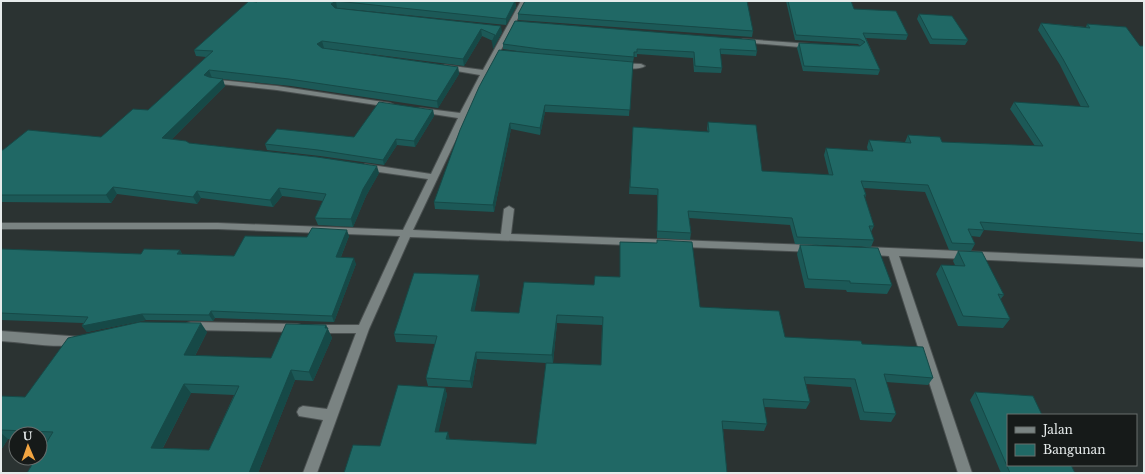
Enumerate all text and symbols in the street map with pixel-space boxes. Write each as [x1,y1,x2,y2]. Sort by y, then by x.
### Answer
legend [1007,414,1137,466]
text: Jalan [1041,422,1073,437]
north arrow [8,426,48,466]
text: U [23,429,33,443]
text: Bangunan [1043,442,1106,457]

